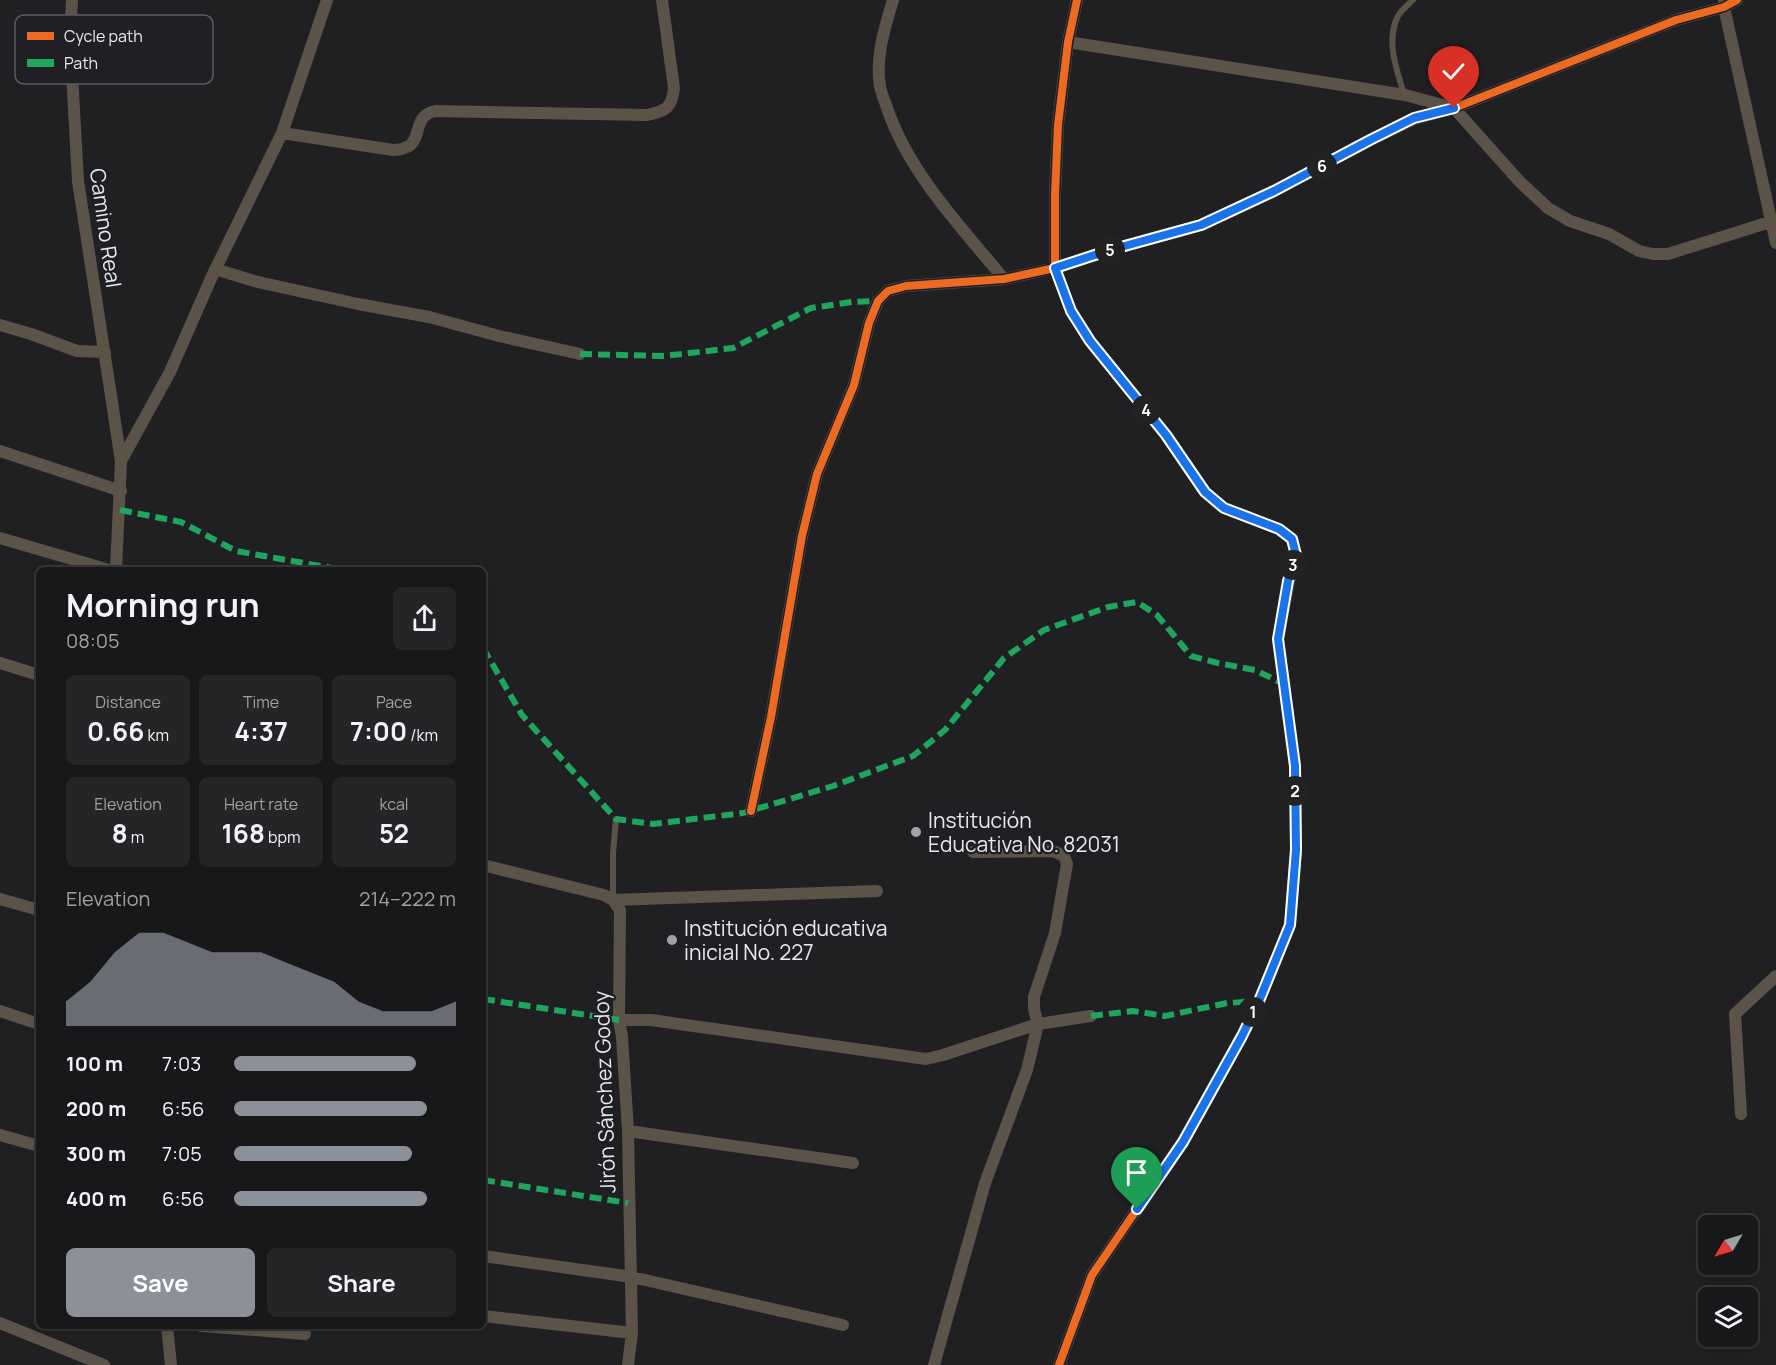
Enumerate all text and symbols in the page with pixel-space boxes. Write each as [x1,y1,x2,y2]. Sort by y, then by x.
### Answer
legend [15,15,213,84]
text: Cycle path [64,25,143,47]
pin [1428,46,1479,108]
text: Path [64,52,98,74]
icon: check [1437,55,1470,88]
pin: 6 [1307,151,1337,181]
text: 6 [1317,155,1327,177]
street label: Camino Real [84,166,128,290]
pin: 5 [1095,235,1125,265]
text: 5 [1105,239,1115,261]
pin: 4 [1131,395,1161,425]
text: 4 [1141,399,1151,421]
pin: 3 [1278,550,1308,580]
text: 3 [1288,554,1298,576]
text: Morning run [66,582,260,627]
button: share [393,587,456,650]
text: 08:05 [66,627,120,654]
text: Distance [95,691,161,713]
text: Time [243,691,279,713]
text: Pace [376,691,412,713]
text: 0.66 [87,713,144,749]
text: 4:37 [234,713,288,749]
text: 7:00 [350,713,407,749]
text: km [144,724,169,746]
text: /km [407,724,438,746]
pin: 2 [1280,776,1310,806]
text: 2 [1290,780,1300,802]
text: Elevation [94,793,162,815]
text: Heart rate [224,793,298,815]
text: kcal [379,793,409,815]
place label: Institución Educativa No. 82031 [928,806,1120,858]
text: 8 [112,815,128,851]
text: 168 [221,815,265,851]
text: 52 [379,815,409,851]
marker: Institución Educativa No. 82031 [909,825,923,839]
text: m [128,826,144,848]
text: bpm [265,826,301,848]
text: Elevation [66,885,150,912]
text: 214–222 m [359,885,456,912]
place label: Institución educativa inicial No. 227 [684,914,887,966]
marker: Institución educativa inicial No. 227 [665,933,679,947]
street label: Jirón Sánchez Godoy [586,990,622,1194]
pin: 1 [1238,997,1268,1027]
text: 1 [1249,1001,1257,1023]
text: 100 m [66,1050,123,1077]
text: 7:03 [162,1050,201,1077]
text: 200 m [66,1095,126,1122]
text: 6:56 [162,1095,204,1122]
text: 300 m [66,1140,126,1167]
text: 7:05 [162,1140,202,1167]
pin [1111,1147,1162,1209]
icon: arrive [1120,1156,1153,1189]
text: 400 m [66,1185,126,1212]
text: 6:56 [162,1185,204,1212]
north arrow [1698,1215,1758,1275]
map controls [1698,1215,1758,1347]
button: Save [66,1248,255,1317]
button: Share [267,1248,456,1317]
button: layers [1698,1287,1758,1347]

